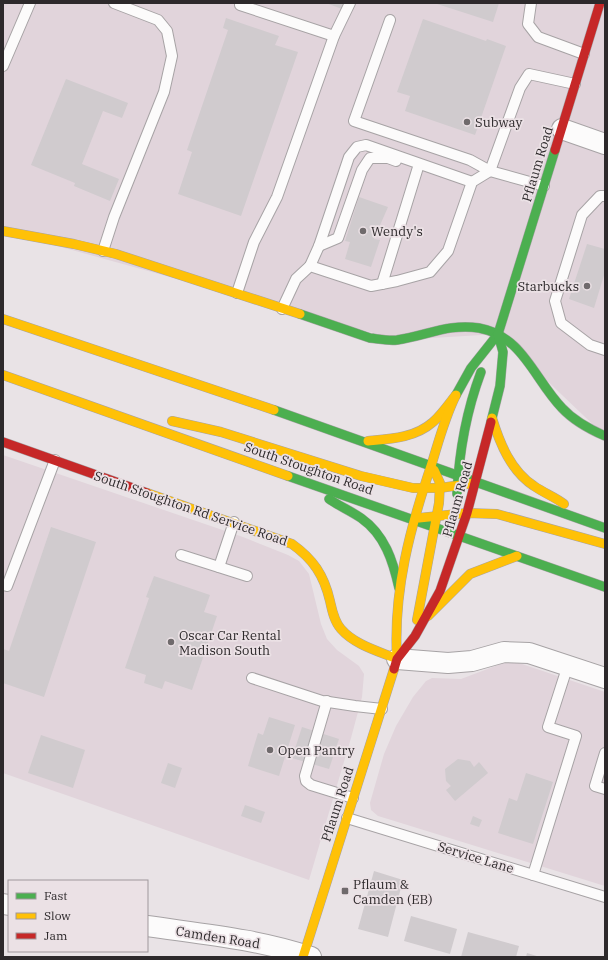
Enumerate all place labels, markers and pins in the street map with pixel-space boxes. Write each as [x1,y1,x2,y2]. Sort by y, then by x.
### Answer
place label: Subway [475,114,522,131]
marker: Subway [462,117,472,127]
place label: Wendy's [371,223,423,240]
marker: Wendy's [358,226,368,236]
place label: Starbucks [517,278,579,295]
marker: Starbucks [582,281,592,291]
place label: Oscar Car Rental Madison South [179,627,281,659]
marker: Oscar Car Rental Madison South [166,637,176,647]
place label: Open Pantry [278,742,355,759]
marker: Open Pantry [265,745,275,755]
place label: Pflaum & Camden (EB) [353,876,433,908]
marker: Pflaum & Camden (EB) [340,886,350,896]

